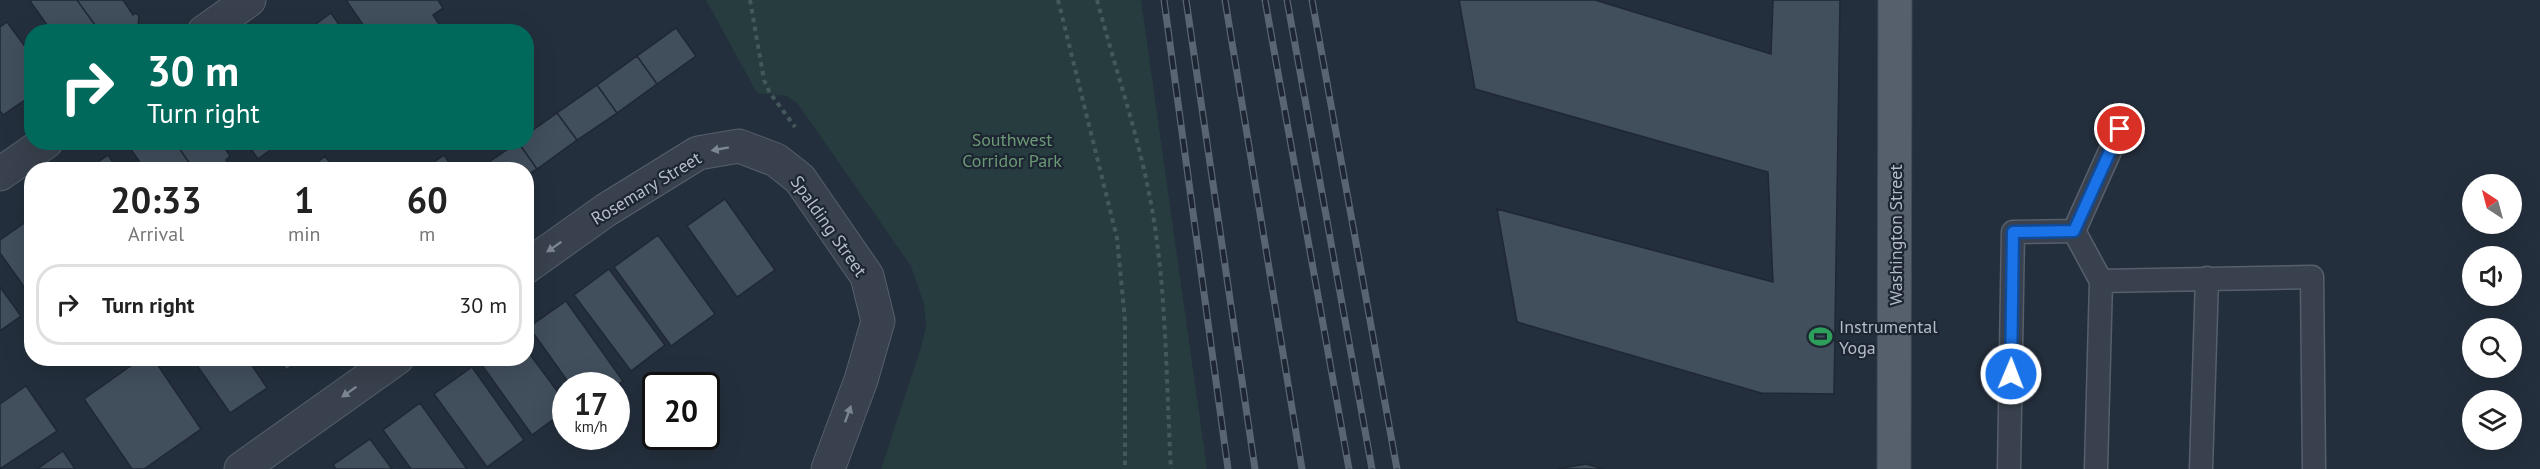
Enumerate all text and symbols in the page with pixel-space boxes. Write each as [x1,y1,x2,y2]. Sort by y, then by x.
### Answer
text: 30 m [147,43,239,98]
icon: right [48,48,126,126]
text: Turn right [147,96,260,130]
pin [2094,103,2145,154]
icon: arrive [2103,112,2136,145]
park label: Southwest Corridor Park [962,128,1062,172]
one-way arrow [710,145,729,154]
street label: Rosemary Street [587,146,705,230]
street label: Washington Street [1884,164,1907,306]
street label: Spalding Street [786,171,872,281]
north arrow [2462,174,2522,234]
map controls [2462,174,2522,450]
text: 20:33 [110,176,202,223]
text: 1 [294,176,314,223]
text: 60 [407,176,448,223]
text: Arrival [128,221,184,247]
text: min [288,221,321,247]
text: m [419,221,435,247]
one-way arrow [546,241,562,253]
button: sound [2462,246,2522,306]
icon: right [51,288,84,321]
text: Turn right [102,291,194,319]
text: 30 m [459,291,507,319]
place label: Instrumental Yoga [1839,315,1938,359]
button: search [2462,318,2522,378]
sports icon: Instrumental Yoga [1808,323,1834,349]
position arrow [1979,342,2043,406]
speed limit sign: 20 [642,372,720,450]
text: 17 [574,384,608,423]
one-way arrow [342,386,358,398]
button: layers [2462,390,2522,450]
one-way arrow [844,405,854,423]
text: km/h [575,417,607,436]

